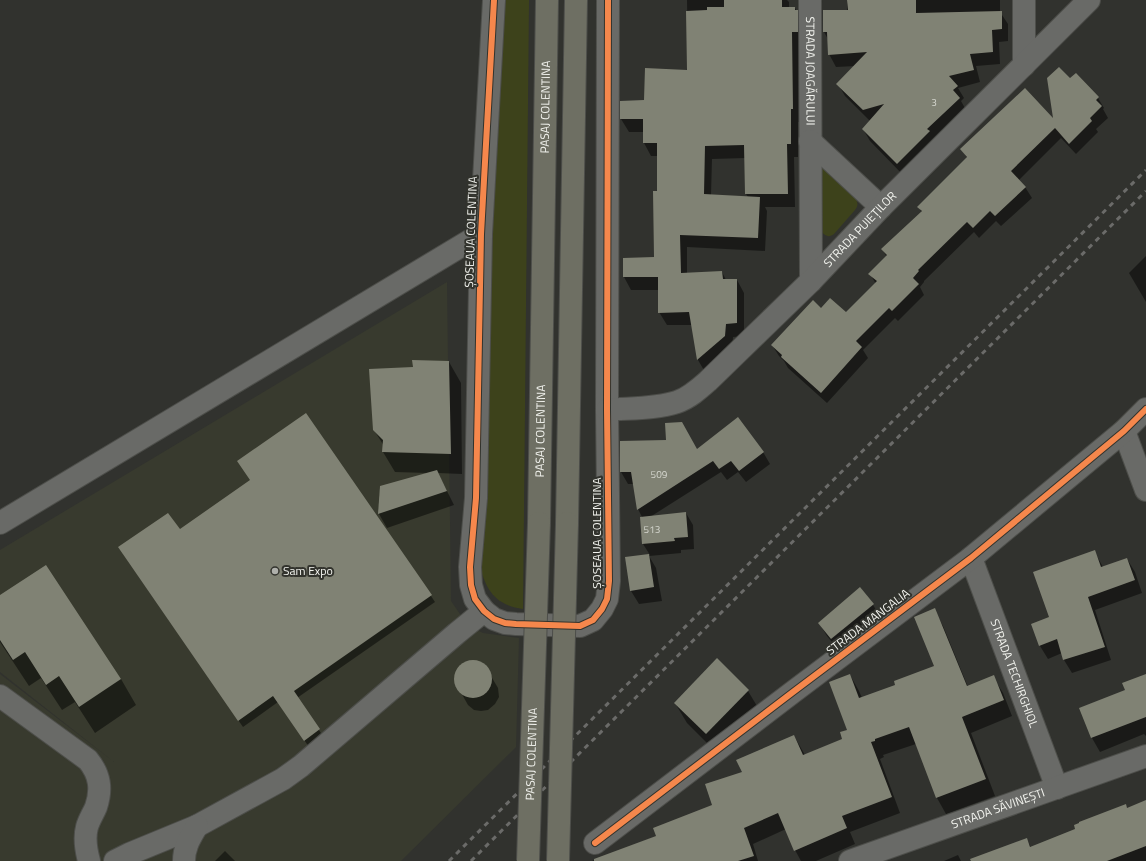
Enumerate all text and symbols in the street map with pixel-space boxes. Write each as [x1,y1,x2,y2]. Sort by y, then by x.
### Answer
street label: STRADA JOAGĂRULUI [801,17,820,125]
street label: PASAJ COLENTINA [535,60,555,154]
house number: 3 [931,95,937,110]
street label: ȘOSEAUA COLENTINA [459,176,482,288]
street label: STRADA PUIEȚILOR [819,187,901,272]
street label: PASAJ COLENTINA [530,384,550,478]
house number: 509 [651,467,668,482]
street label: ȘOSEAUA COLENTINA [587,477,606,589]
house number: 513 [644,522,660,537]
place label: Sam Expo [283,561,333,580]
marker: Sam Expo [270,566,280,576]
street label: STRADA MANGALIA [822,584,914,659]
street label: STRADA TECHIRGHIOL [986,616,1044,730]
street label: PASAJ COLENTINA [520,707,542,801]
street label: STRADA SĂVINEȘTI [948,783,1047,833]

